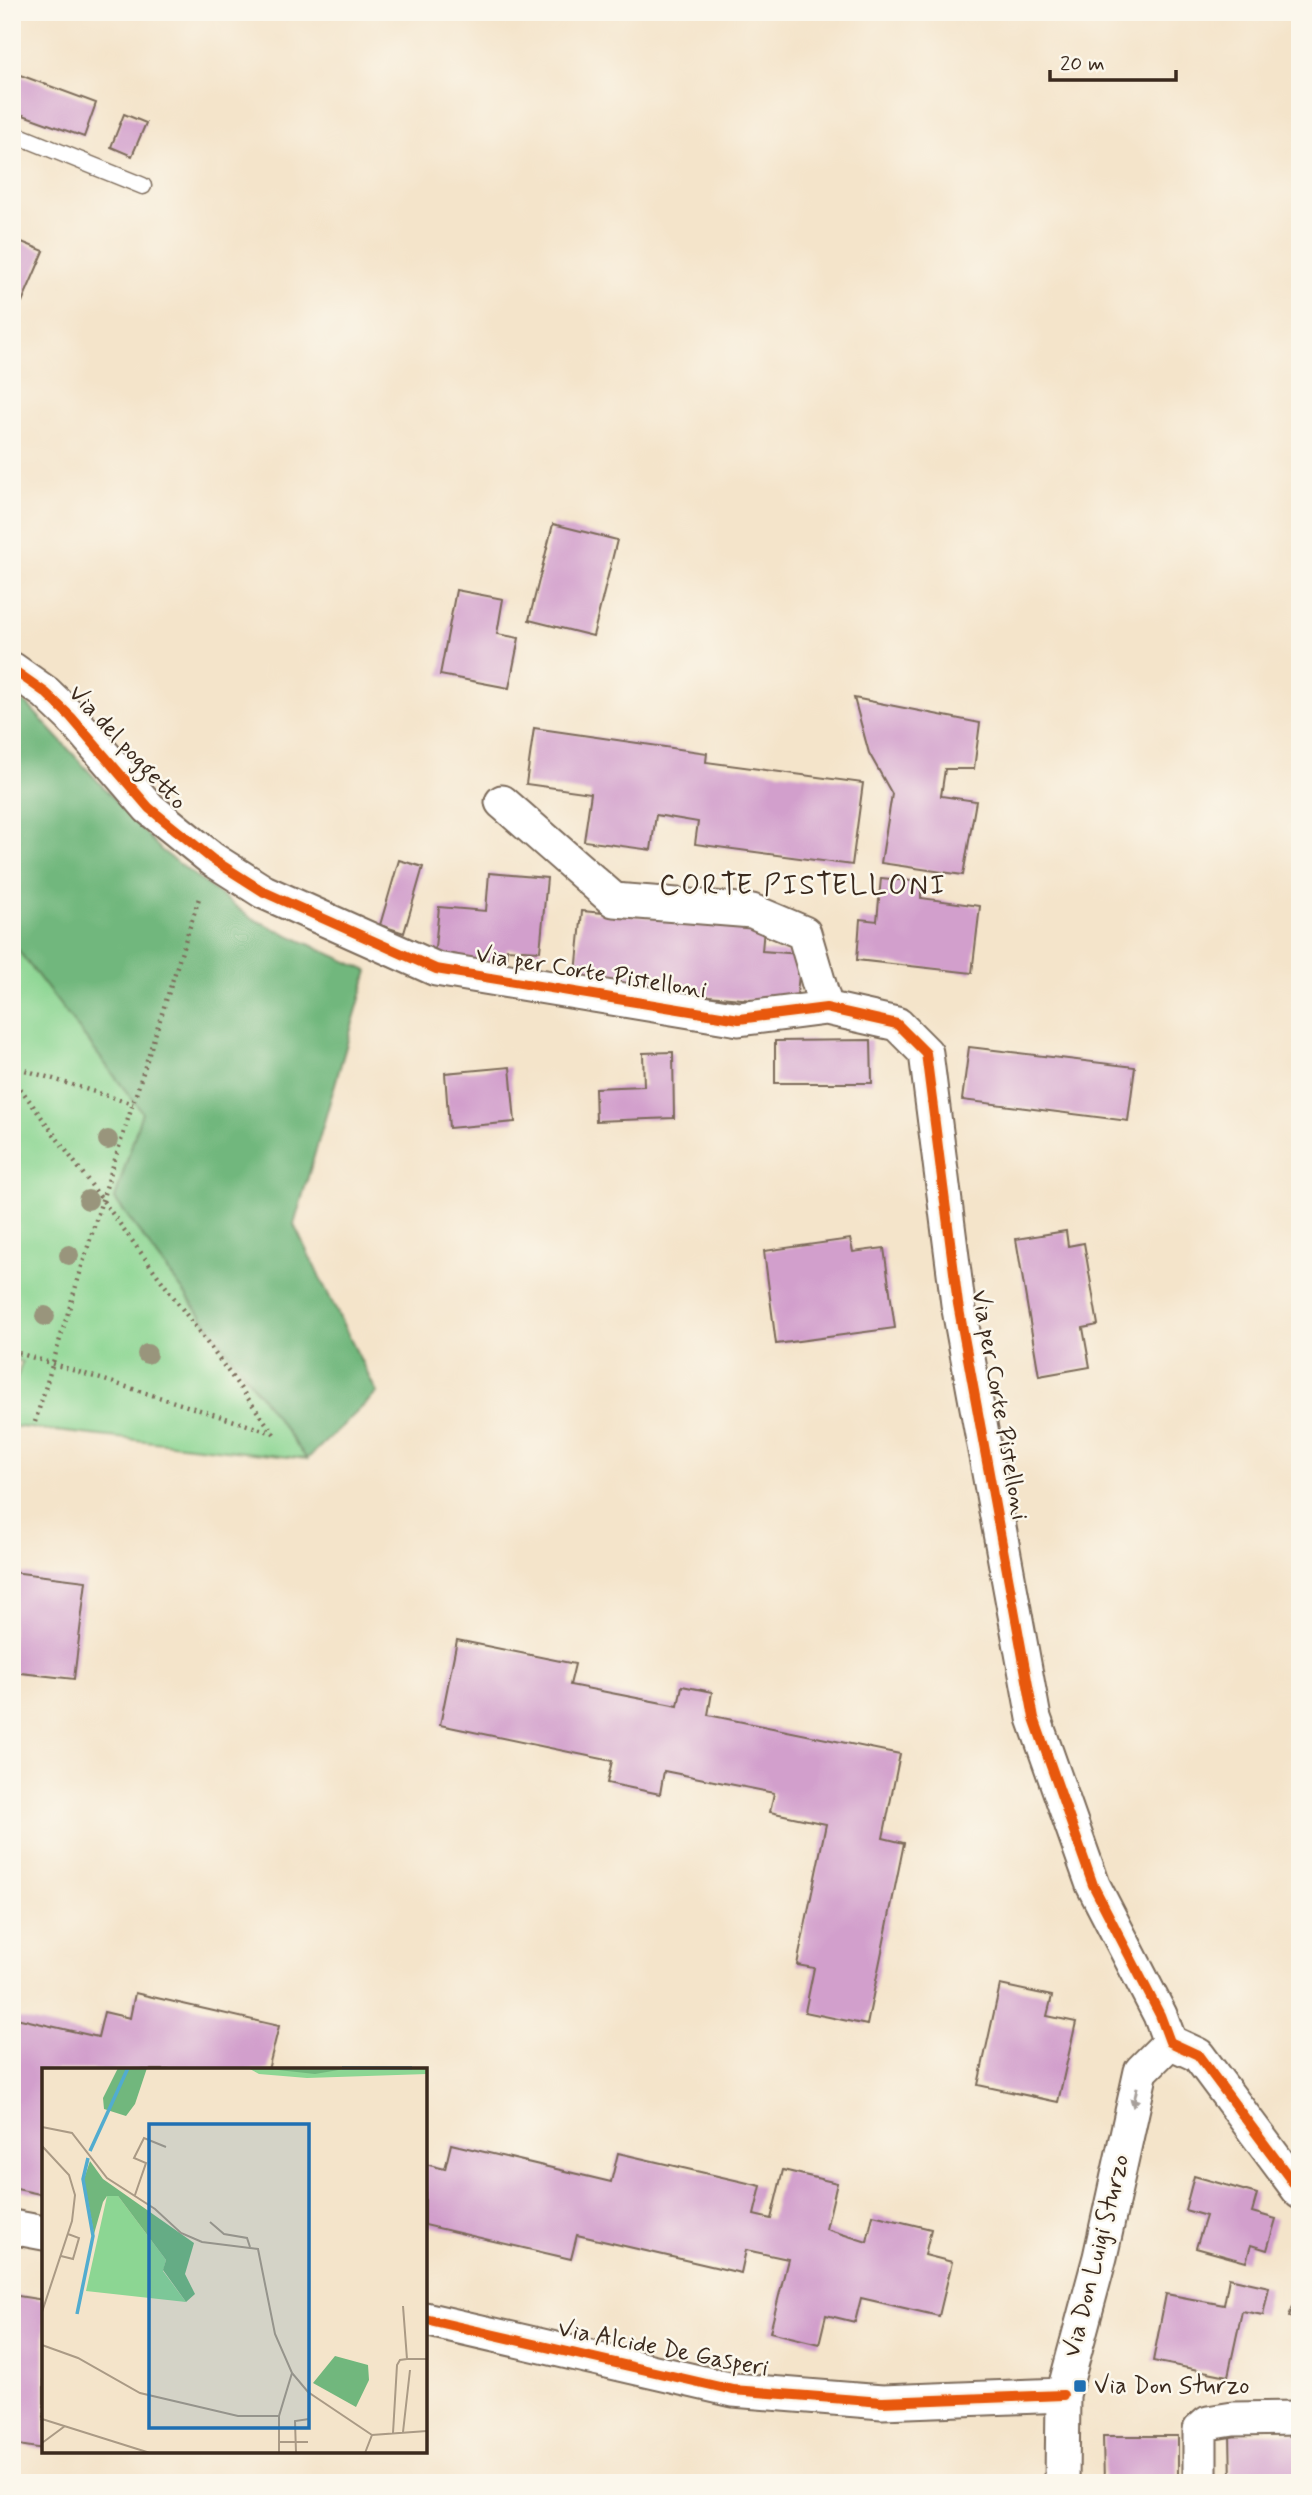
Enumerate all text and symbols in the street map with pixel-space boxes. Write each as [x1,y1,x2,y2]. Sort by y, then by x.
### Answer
scale bar [1050,38,1176,82]
text: 20 m [1060,50,1105,78]
street label: Via del poggetto [59,679,193,819]
district label: CORTE PISTELLONI [659,868,947,905]
street label: Via per Corte Pistelloni [473,939,709,1007]
street label: Via per Corte Pistelloni [963,1287,1035,1523]
inset map [42,2068,427,2453]
one-way arrow [1130,2086,1141,2108]
street label: Via Don Luigi Sturzo [1057,2151,1137,2361]
street label: Via Alcide De Gasperi [555,2313,771,2385]
place label: Via Don Sturzo [1094,2371,1250,2402]
marker: Via Don Sturzo [1072,2378,1088,2394]

